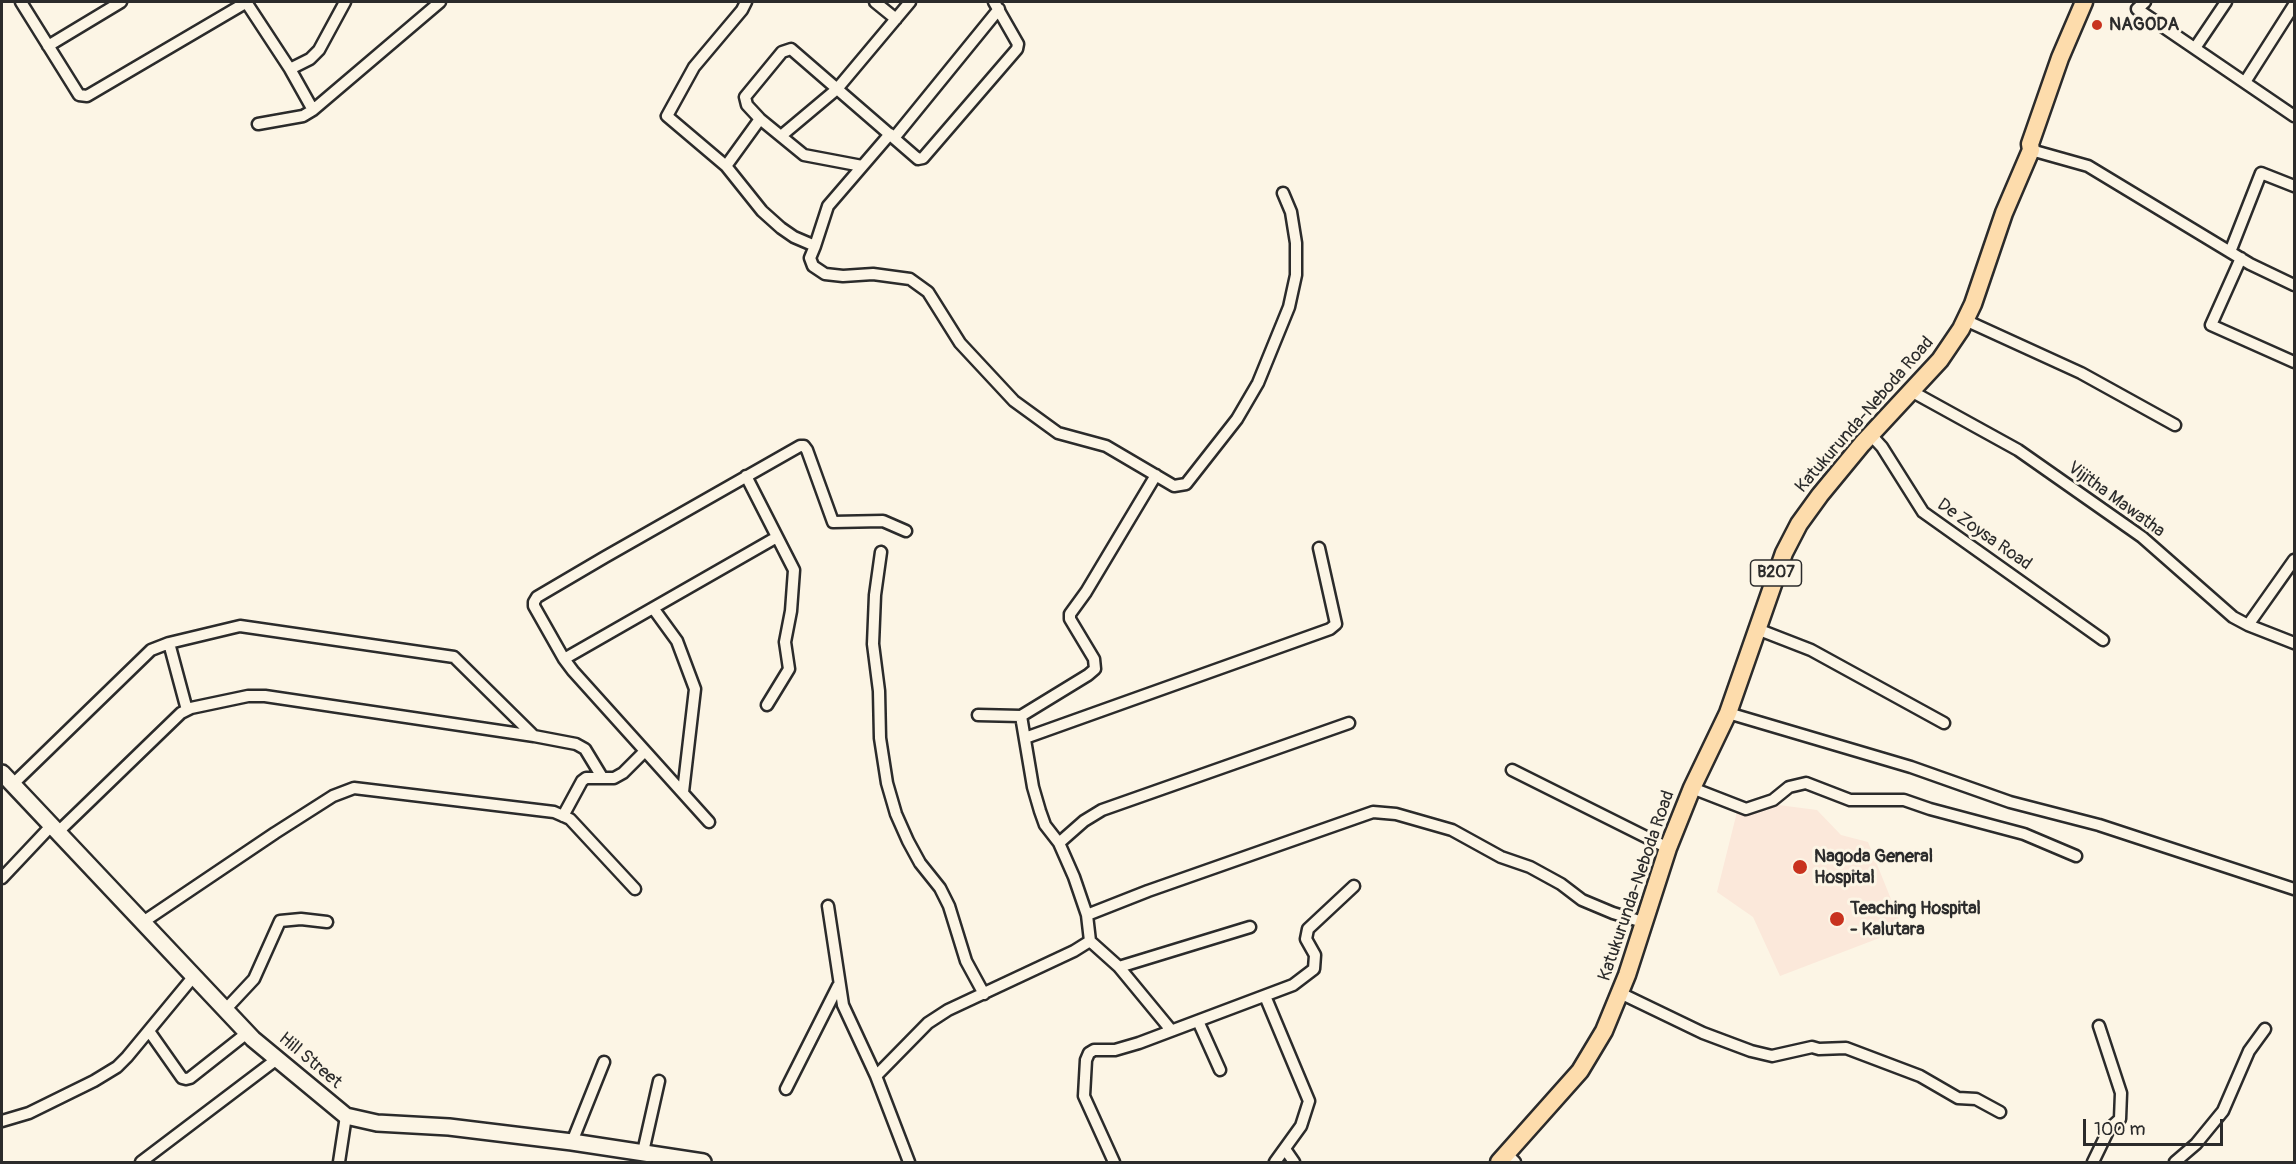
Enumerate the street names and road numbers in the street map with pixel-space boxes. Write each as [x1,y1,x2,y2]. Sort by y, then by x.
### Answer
street label: Katukurunda-Neboda Road [1791,332,1939,498]
street label: Vijitha Mawatha [2063,457,2169,543]
street label: De Zoysa Road [1933,494,2035,576]
road number: B207 [1750,560,1802,586]
street label: Katukurunda-Neboda Road [1594,788,1680,984]
street label: Hill Street [274,1028,346,1094]

